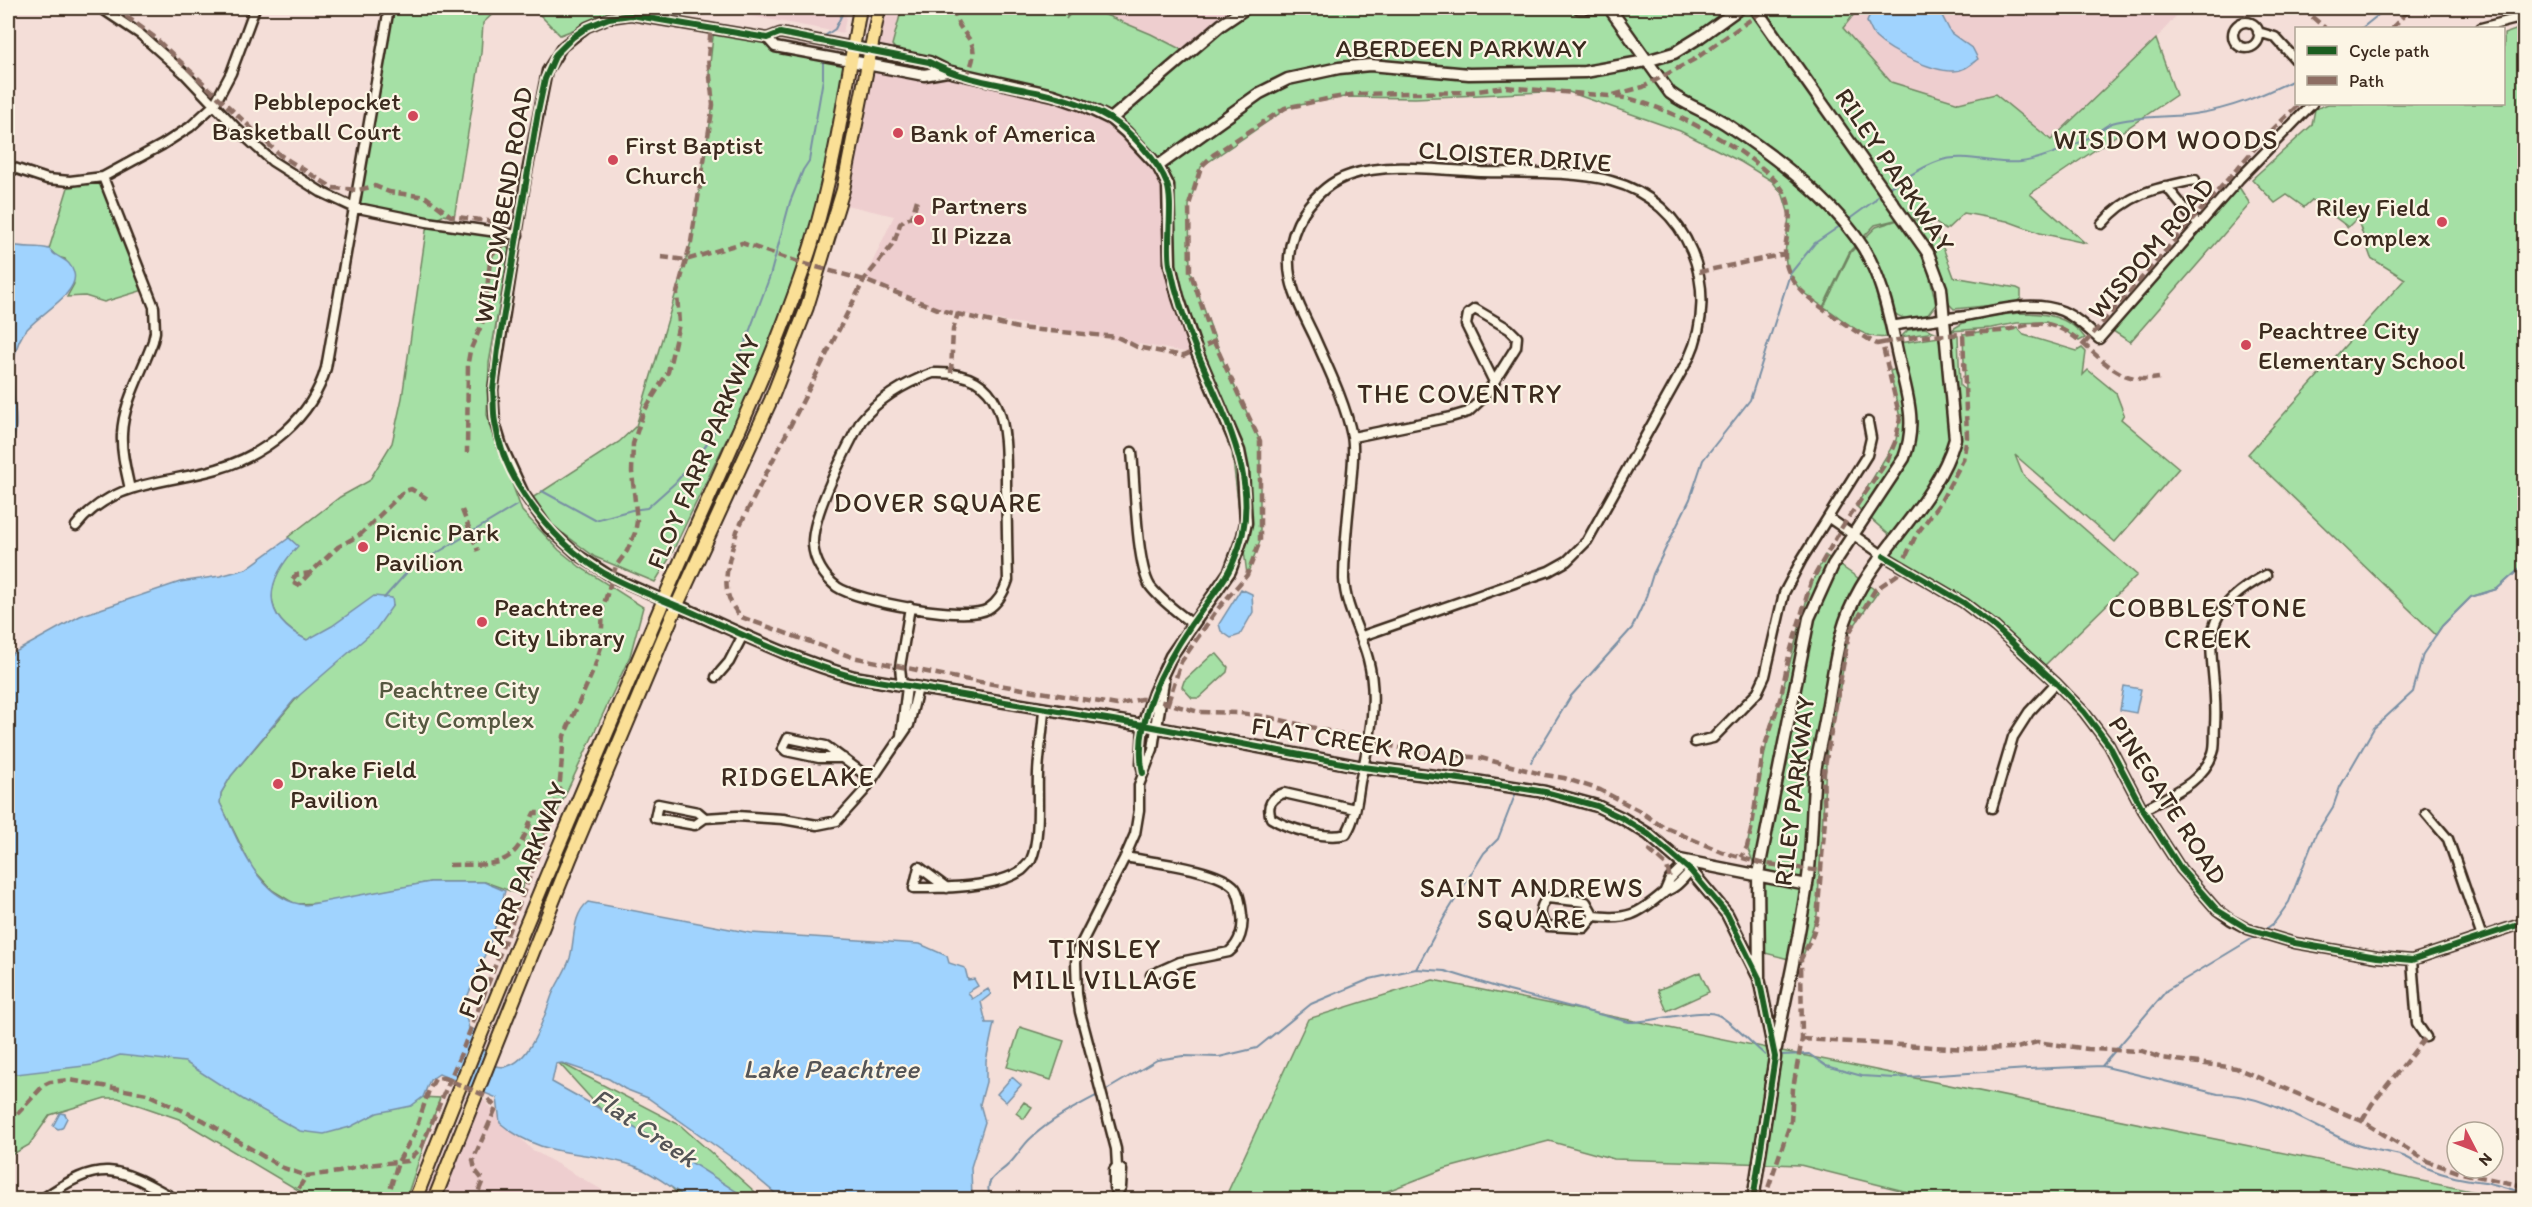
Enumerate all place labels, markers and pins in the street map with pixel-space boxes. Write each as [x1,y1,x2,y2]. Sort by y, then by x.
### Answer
place label: Pebblepocket Basketball Court [212,85,401,147]
marker: Pebblepocket Basketball Court [406,109,420,123]
place label: Bank of America [910,117,1096,149]
marker: Bank of America [891,126,905,140]
place label: First Baptist Church [625,129,764,191]
marker: First Baptist Church [606,153,620,167]
place label: Partners II Pizza [931,189,1028,251]
place label: Riley Field Complex [2316,191,2431,253]
marker: Partners II Pizza [912,213,926,227]
marker: Riley Field Complex [2435,215,2449,229]
place label: Peachtree City Elementary School [2258,314,2465,376]
marker: Peachtree City Elementary School [2239,338,2253,352]
place label: Picnic Park Pavilion [375,516,499,578]
marker: Picnic Park Pavilion [356,540,370,554]
place label: Peachtree City Library [494,591,625,653]
marker: Peachtree City Library [475,615,489,629]
place label: Drake Field Pavilion [290,753,417,815]
marker: Drake Field Pavilion [271,777,285,791]

